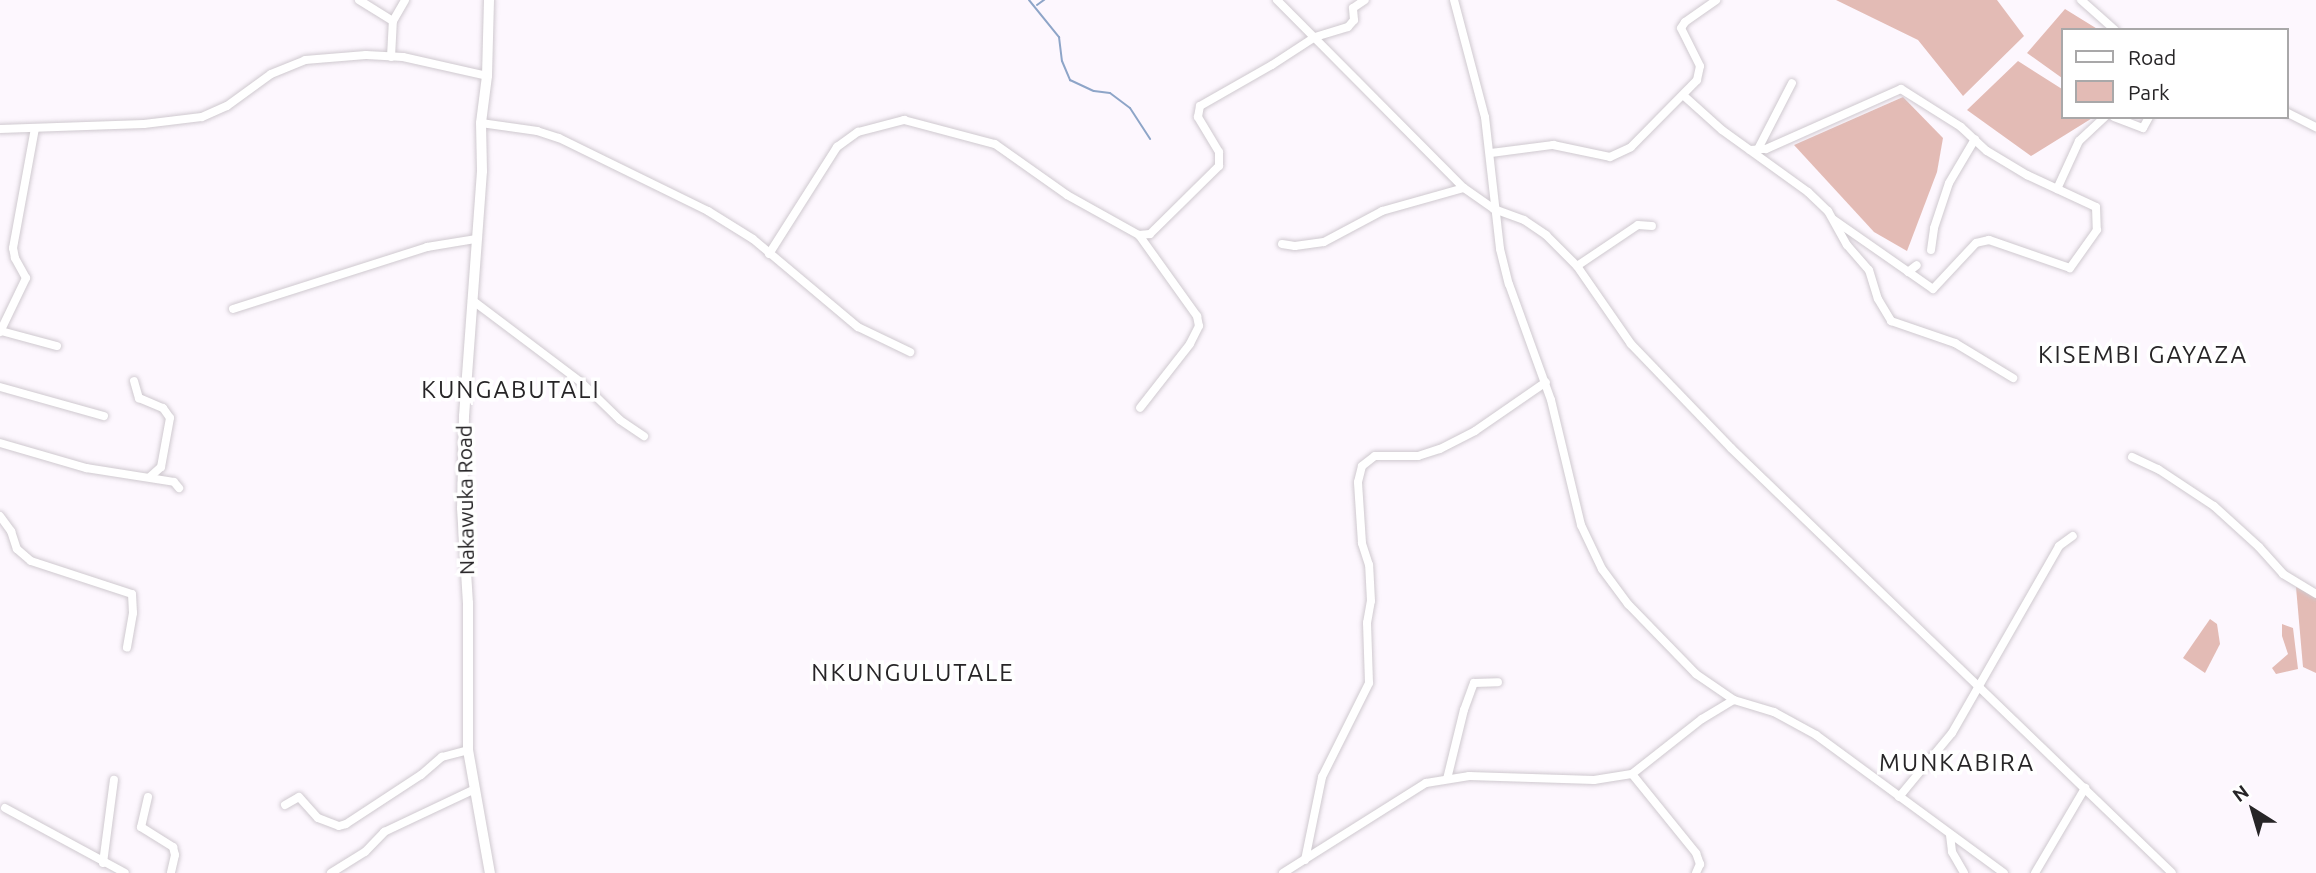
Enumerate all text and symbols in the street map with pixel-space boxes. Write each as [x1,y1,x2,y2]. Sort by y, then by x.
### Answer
legend [2060,28,2288,119]
text: Road [2128,45,2176,69]
text: Park [2128,80,2170,104]
district label: KISEMBI GAYAZA [2040,341,2246,369]
district label: KUNGABUTALI [423,376,599,404]
street label: Nakawuka Road [451,425,479,575]
district label: NKUNGULUTALE [813,659,1013,687]
district label: MUNKABIRA [1880,749,2034,777]
north arrow [2218,775,2288,845]
text: N [2228,780,2253,806]

